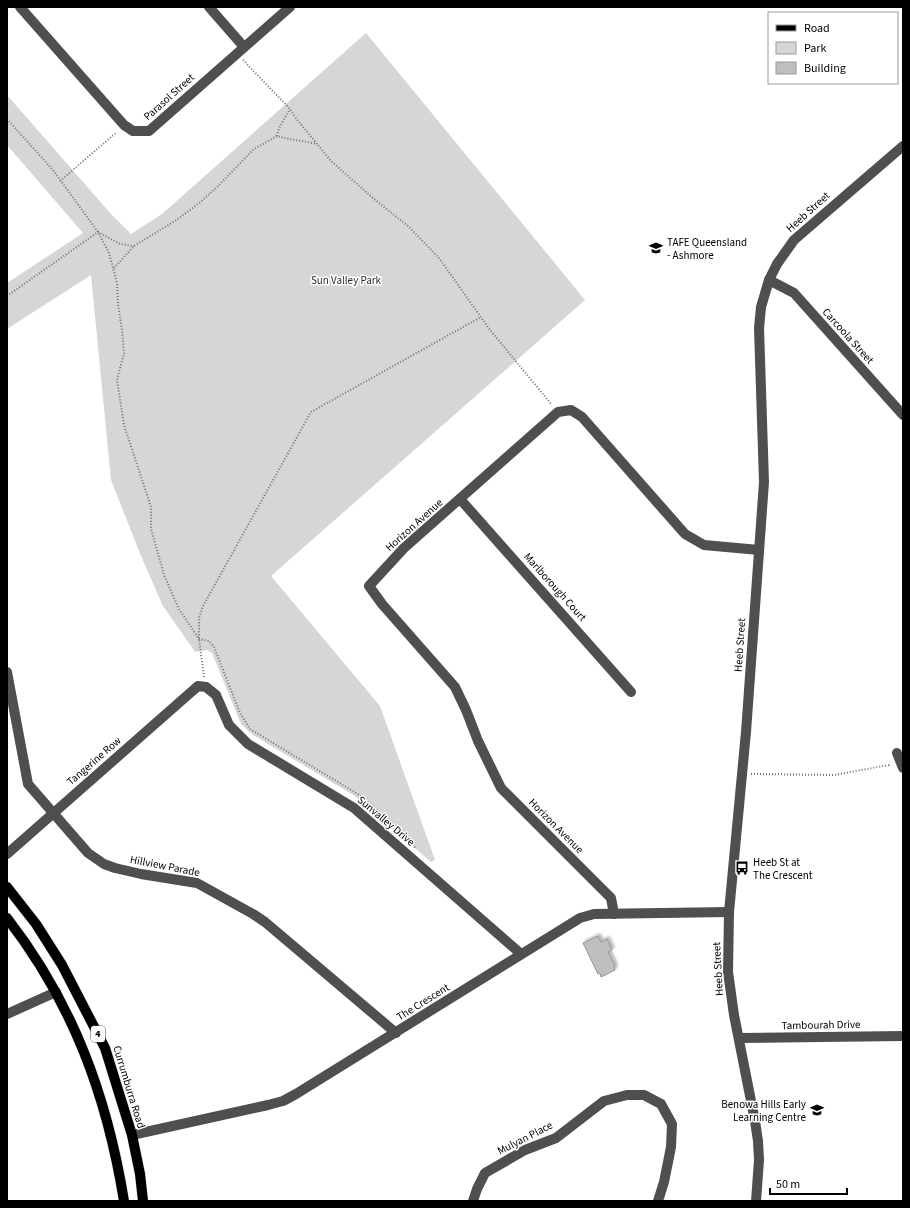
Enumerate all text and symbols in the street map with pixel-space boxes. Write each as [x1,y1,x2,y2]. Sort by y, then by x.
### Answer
legend [768,12,898,84]
text: Road [804,20,830,37]
text: Park [804,40,826,57]
text: Building [804,60,846,77]
street label: Parasol Street [140,70,198,124]
street label: Heeb Street [783,188,833,236]
place label: TAFE Queensland - Ashmore [667,235,747,263]
school or university icon: TAFE Queensland - Ashmore [648,240,664,256]
park label: Sun Valley Park [311,273,382,288]
street label: Carcoola Street [819,305,877,367]
street label: Horizon Avenue [382,495,446,555]
street label: Marlborough Court [520,550,590,625]
street label: Heeb Street [731,617,749,672]
street label: Tangerine Row [64,733,125,789]
street label: Sunvalley Drive [354,793,418,850]
street label: Horizon Avenue [525,795,587,857]
street label: Hillview Parade [129,852,202,880]
place label: Heeb St at The Crescent [753,855,813,883]
bus stop icon: Heeb St at The Crescent [734,860,750,876]
street label: Heeb Street [709,941,727,996]
street label: The Crescent [394,980,452,1024]
street label: Tambourah Drive [781,1017,861,1033]
road number: 4 [91,1026,105,1042]
street label: Currumburra Road [109,1044,149,1130]
place label: Benowa Hills Early Learning Centre [721,1097,807,1125]
school or university icon: Benowa Hills Early Learning Centre [809,1102,825,1118]
street label: Mulyan Place [495,1117,556,1158]
scale bar [770,1170,847,1196]
text: 50 m [776,1176,800,1193]

